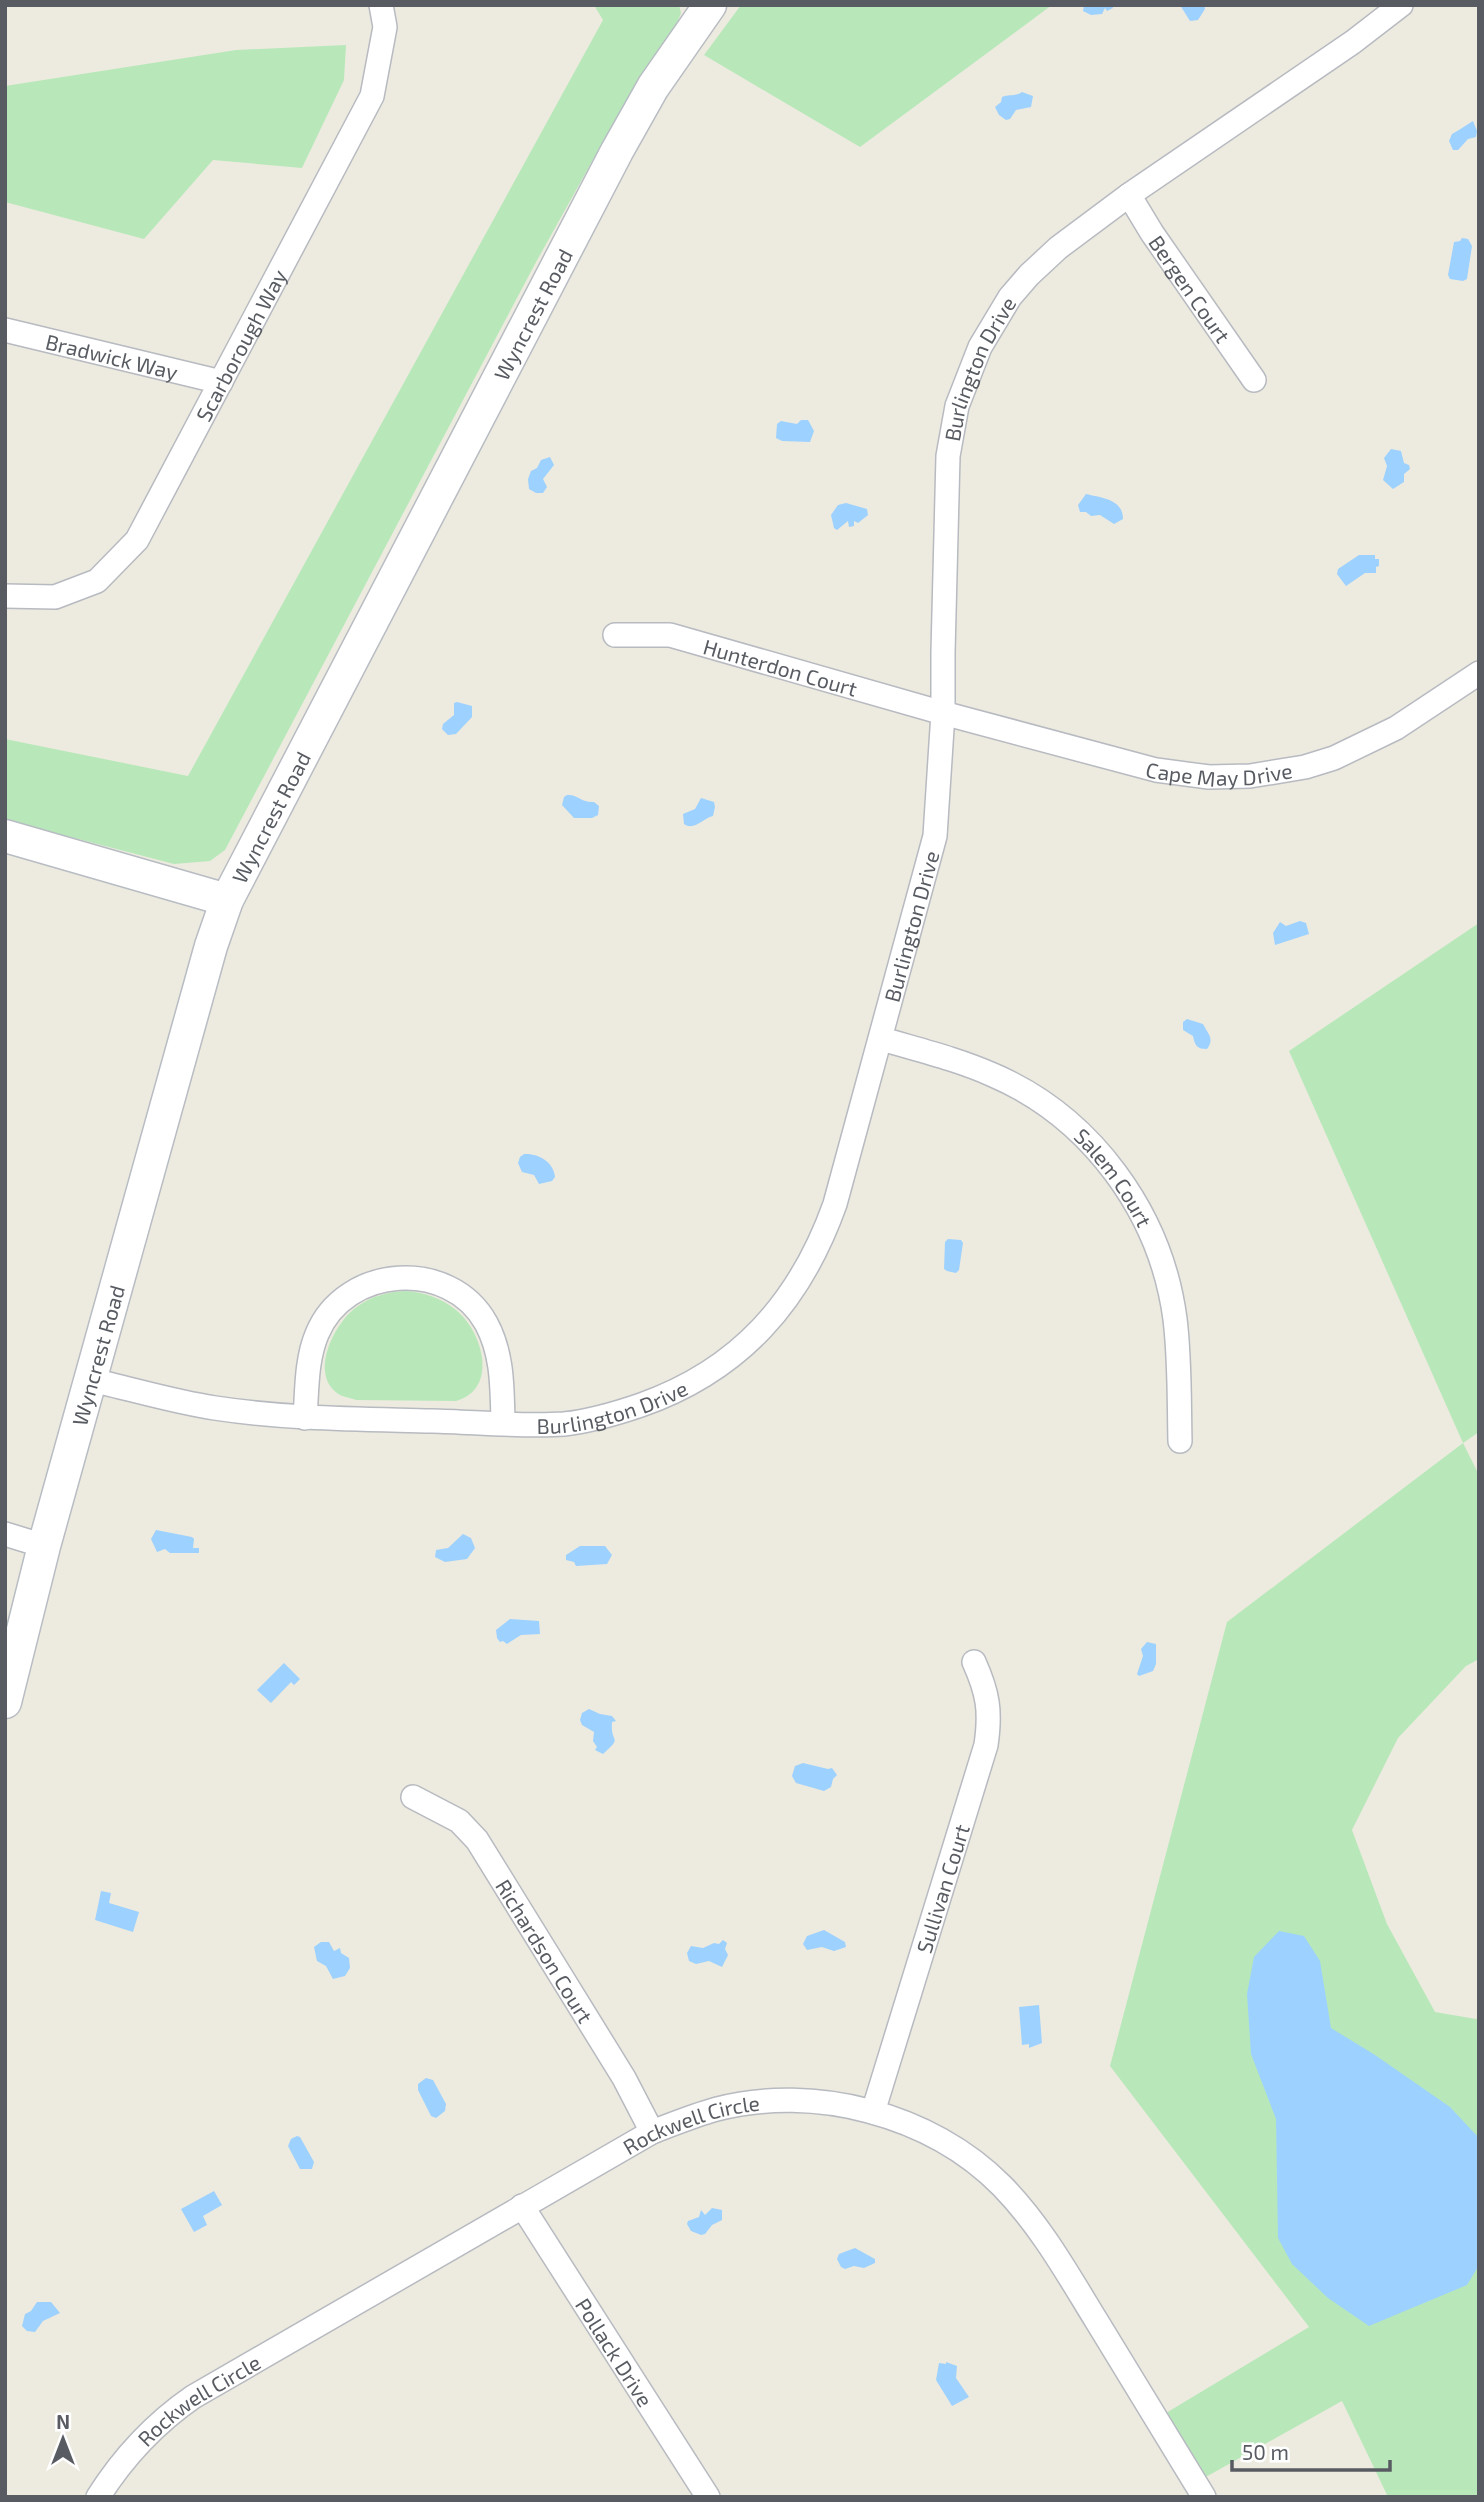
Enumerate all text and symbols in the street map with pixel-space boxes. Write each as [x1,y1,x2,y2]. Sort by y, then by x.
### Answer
street label: Bergen Court [1145,230,1236,347]
street label: Wyncrest Road [488,244,577,384]
street label: Scarborough Way [190,264,291,425]
street label: Burlington Drive [938,292,1020,443]
street label: Bradwick Way [43,328,181,384]
street label: Hunterdon Court [701,633,860,700]
street label: Wyncrest Road [226,747,315,887]
street label: Cape May Drive [1143,755,1294,790]
street label: Burlington Drive [878,848,943,1004]
street label: Salem Court [1070,1122,1158,1230]
street label: Wyncrest Road [66,1282,129,1428]
street label: Burlington Drive [536,1375,691,1437]
street label: Sullivan Court [910,1821,973,1956]
street label: Richardson Court [491,1874,599,2027]
street label: Rockwell Circle [618,2089,761,2159]
street label: Pollack Drive [571,2293,659,2411]
street label: Rockwell Circle [132,2349,264,2450]
north arrow [28,2404,98,2474]
text: N [56,2410,70,2433]
scale bar [1232,2428,1390,2472]
text: 50 m [1242,2439,1289,2464]

